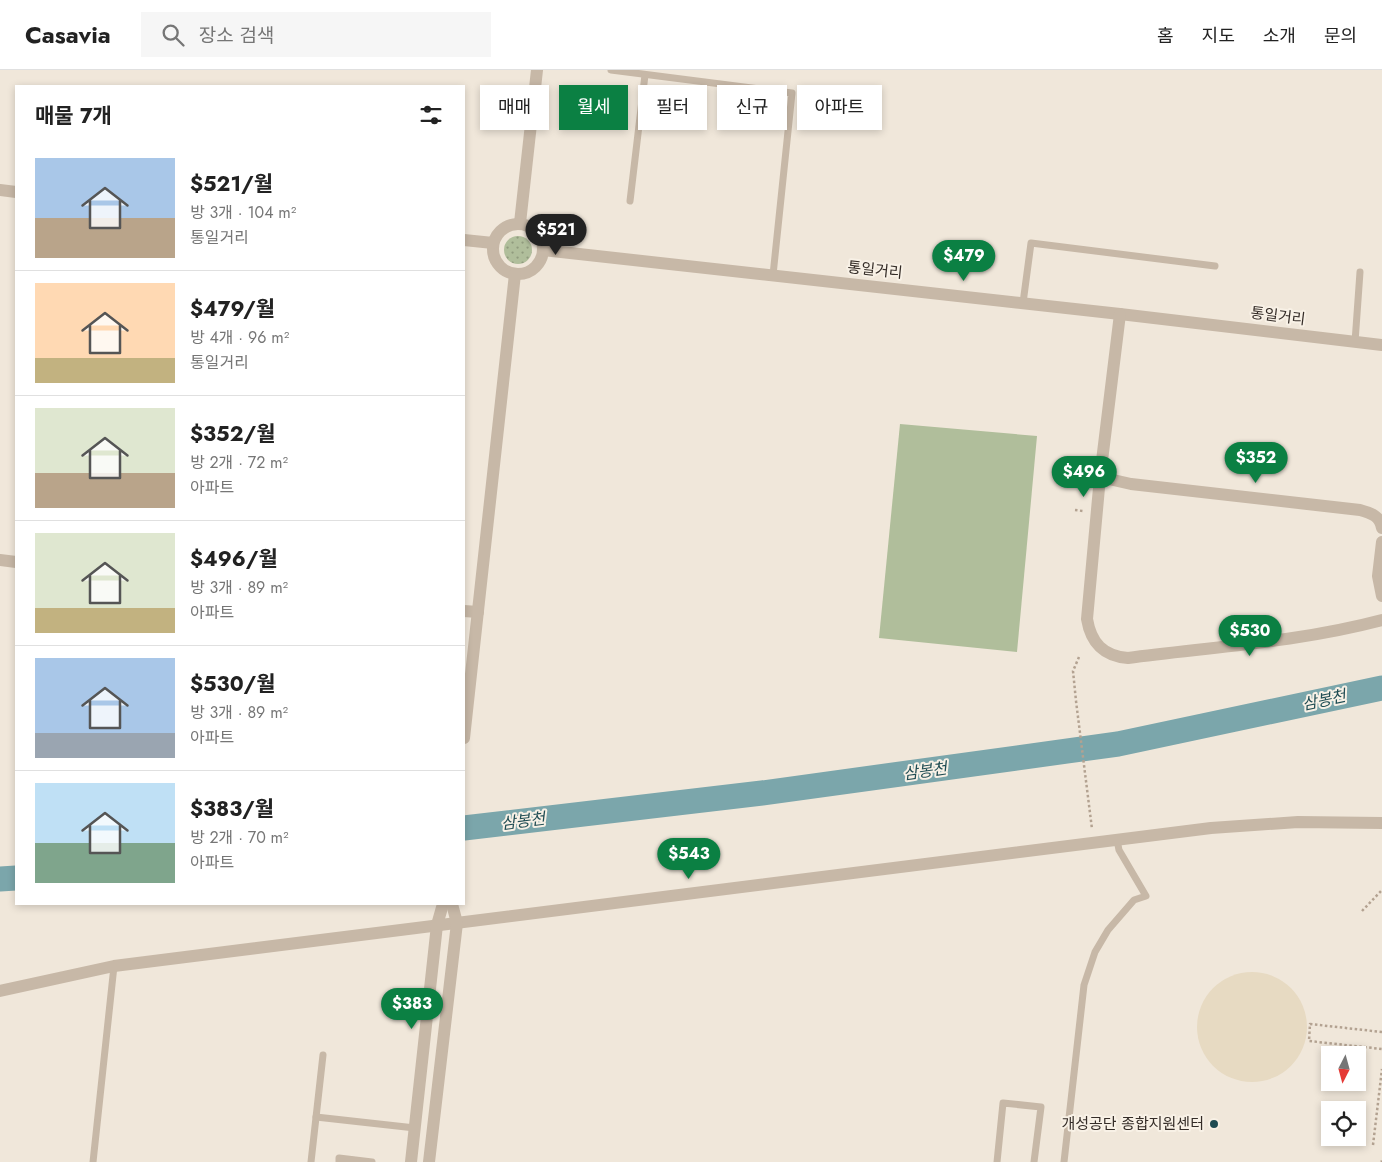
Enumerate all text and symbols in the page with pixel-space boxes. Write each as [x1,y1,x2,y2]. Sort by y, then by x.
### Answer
search box [141,12,491,57]
text: Casavia [25,17,111,52]
icon: search [159,21,187,49]
text: 장소 검색 [199,22,274,49]
text: 홈 [1157,23,1174,49]
text: 지도 [1202,23,1235,49]
text: 소개 [1263,23,1296,49]
text: 문의 [1324,23,1357,49]
chip: 매매 [480,85,549,130]
chip: 월세 [559,85,628,130]
chip: 필터 [638,85,707,130]
chip: 신규 [717,85,787,130]
chip: 아파트 [797,85,882,130]
text: 매물 7개 [35,101,112,131]
icon: filters [417,101,445,129]
text: $521/월 [190,169,273,199]
icon: home [75,178,135,238]
text: 방 3개 · 104 m² [190,201,296,224]
pin: $521 [526,214,586,256]
text: $521 [537,218,575,241]
text: 통일거리 [190,226,249,249]
pin: $479 [934,240,994,282]
text: $479 [943,244,985,267]
street label: 통일거리 [846,256,904,284]
text: $479/월 [190,294,275,324]
street label: 통일거리 [1249,302,1307,330]
icon: home [75,303,135,363]
text: 방 4개 · 96 m² [190,326,289,349]
text: 통일거리 [190,351,249,374]
text: $352/월 [190,419,276,449]
icon: home [75,428,135,488]
pin: $352 [1226,442,1286,484]
text: $352 [1236,446,1276,469]
text: 방 2개 · 72 m² [190,451,288,474]
pin: $496 [1054,456,1114,498]
text: $496 [1063,460,1105,483]
text: 아파트 [190,476,234,499]
text: $496/월 [190,544,278,574]
icon: home [75,553,135,613]
text: 방 3개 · 89 m² [190,576,288,599]
text: 아파트 [190,601,234,624]
pin: $530 [1220,614,1280,657]
text: $530 [1230,619,1270,642]
text: $530/월 [190,669,276,699]
icon: home [75,678,135,738]
water label: 삼봉천 [1300,684,1350,716]
text: 방 3개 · 89 m² [190,701,288,724]
text: 아파트 [190,726,234,749]
water label: 삼봉천 [902,756,951,785]
text: $383/월 [190,794,274,824]
icon: home [75,803,135,863]
water label: 삼봉천 [500,807,549,835]
text: 방 2개 · 70 m² [190,826,289,849]
pin: $543 [659,838,719,880]
text: $543 [668,842,710,865]
text: 아파트 [190,851,234,874]
pin: $383 [382,988,442,1030]
text: $383 [392,992,432,1015]
north arrow [1321,1046,1366,1091]
map controls [1321,1046,1366,1146]
button: locate [1321,1101,1366,1146]
place label: 개성공단 종합지원센터 [1061,1113,1204,1135]
marker: 개성공단 종합지원센터 [1208,1118,1220,1130]

